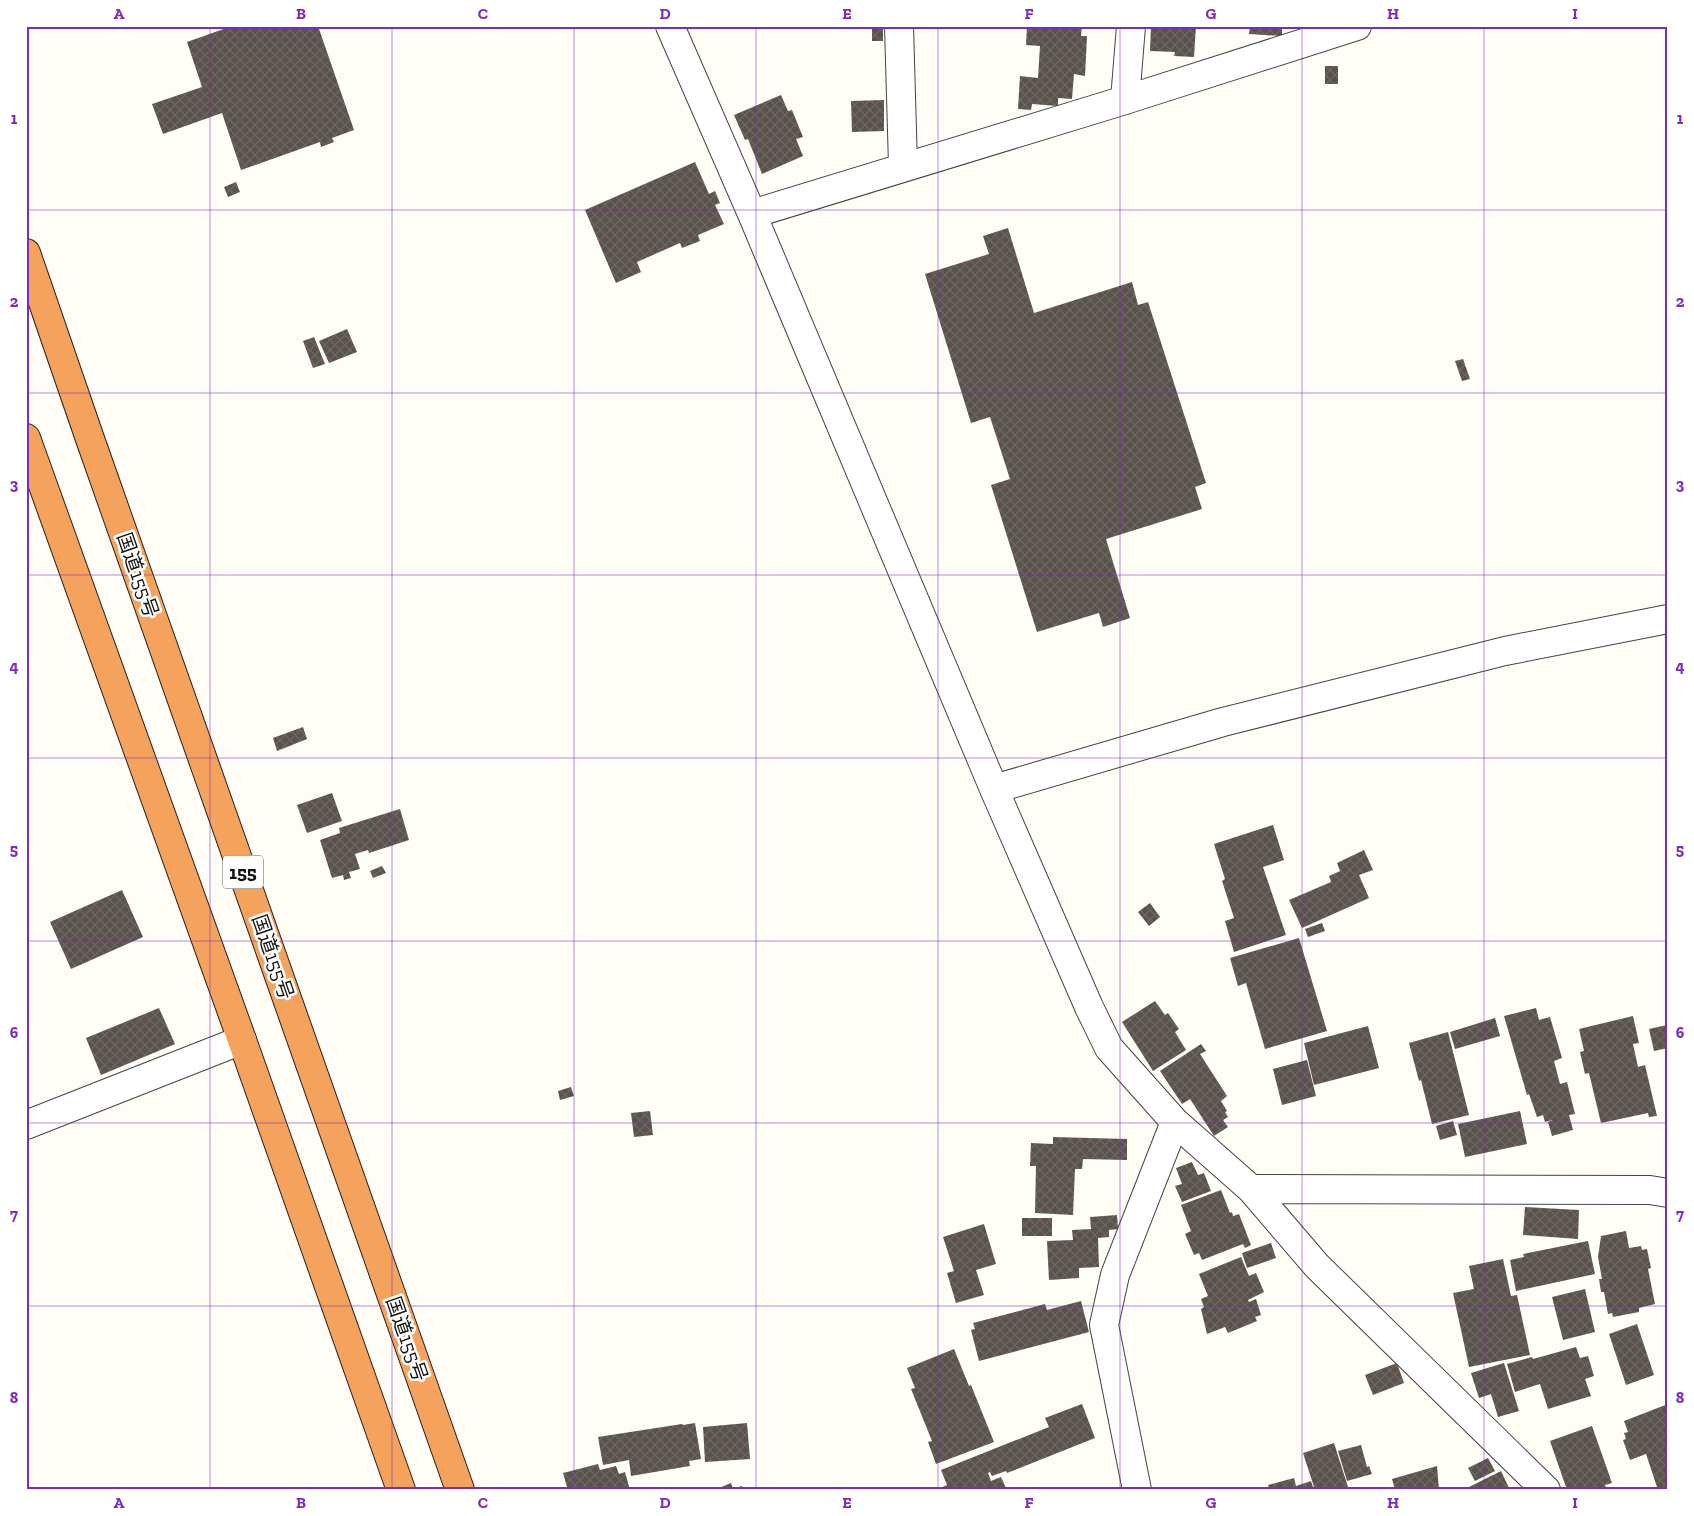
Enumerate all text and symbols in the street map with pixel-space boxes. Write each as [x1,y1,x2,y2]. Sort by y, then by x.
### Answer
text: A [114,4,125,23]
text: B [296,4,306,23]
text: C [478,4,488,23]
text: D [659,4,671,23]
text: E [842,4,852,23]
text: F [1024,4,1034,23]
text: G [1206,4,1217,23]
text: H [1387,4,1399,23]
text: I [1572,4,1578,23]
text: 1 [11,109,18,128]
text: 1 [1677,109,1684,128]
text: 2 [10,292,19,311]
text: 2 [1676,292,1685,311]
text: 3 [10,475,19,494]
text: 3 [1676,475,1685,494]
street label: 国道155号 [112,529,164,621]
text: 4 [9,657,19,676]
text: 4 [1675,657,1685,676]
text: 5 [10,840,18,859]
text: 5 [1676,840,1684,859]
road number: 155 [223,856,263,889]
street label: 国道155号 [247,911,299,1003]
text: 6 [10,1023,19,1042]
text: 6 [1676,1023,1685,1042]
text: 7 [10,1205,18,1224]
text: 7 [1676,1205,1684,1224]
street label: 国道155号 [381,1293,433,1385]
text: 8 [10,1388,19,1407]
text: 8 [1676,1388,1685,1407]
text: A [114,1493,125,1512]
text: B [296,1493,306,1512]
text: C [478,1493,488,1512]
text: D [659,1493,671,1512]
text: E [842,1493,852,1512]
text: F [1024,1493,1034,1512]
text: G [1206,1493,1217,1512]
text: H [1387,1493,1399,1512]
text: I [1572,1493,1578,1512]

